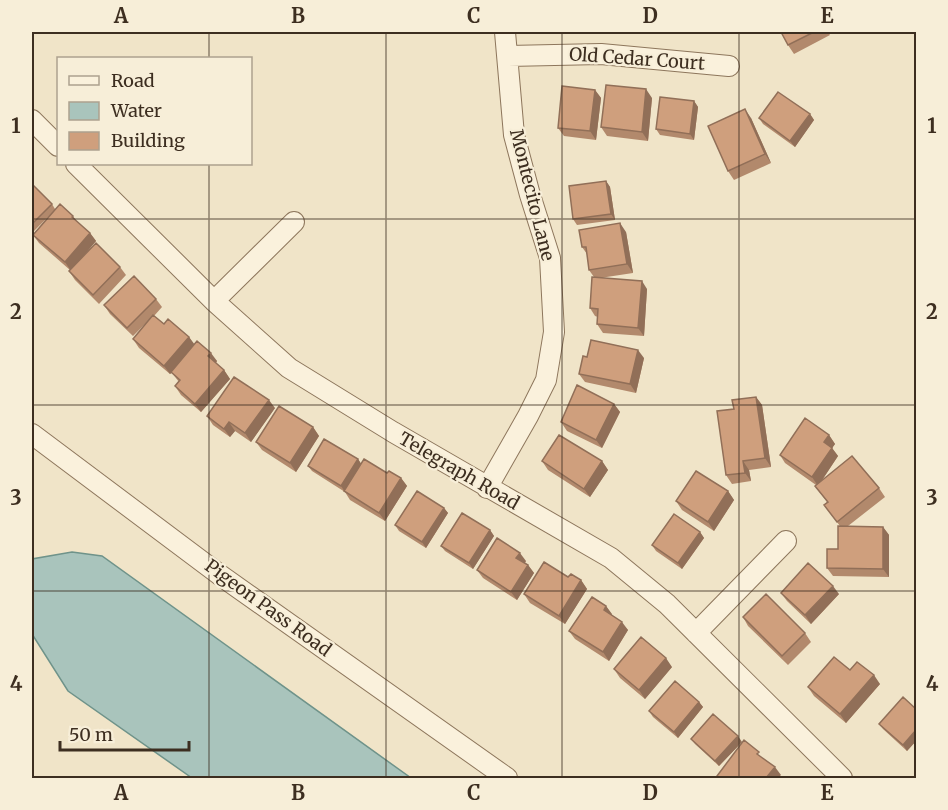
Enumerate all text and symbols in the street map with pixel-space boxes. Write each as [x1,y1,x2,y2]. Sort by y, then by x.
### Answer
text: A [113,3,129,28]
text: B [291,3,305,28]
text: C [467,3,481,28]
text: D [642,3,658,28]
text: E [820,3,834,28]
street label: Old Cedar Court [568,42,706,75]
legend [57,57,252,165]
text: Road [111,69,155,92]
text: Water [110,99,162,122]
text: 1 [11,113,21,138]
text: 1 [927,113,937,138]
street label: Montecito Lane [505,127,560,263]
text: Building [111,129,185,152]
text: 2 [10,299,22,324]
text: 2 [926,299,938,324]
street label: Telegraph Road [395,427,524,514]
text: 3 [10,485,22,510]
text: 3 [926,485,938,510]
street label: Pigeon Pass Road [201,554,336,661]
text: 4 [10,671,23,696]
text: 4 [926,671,939,696]
scale bar [60,714,189,752]
text: 50 m [69,723,113,746]
text: A [113,780,129,805]
text: B [291,780,305,805]
text: C [467,780,481,805]
text: D [642,780,658,805]
text: E [820,780,834,805]

